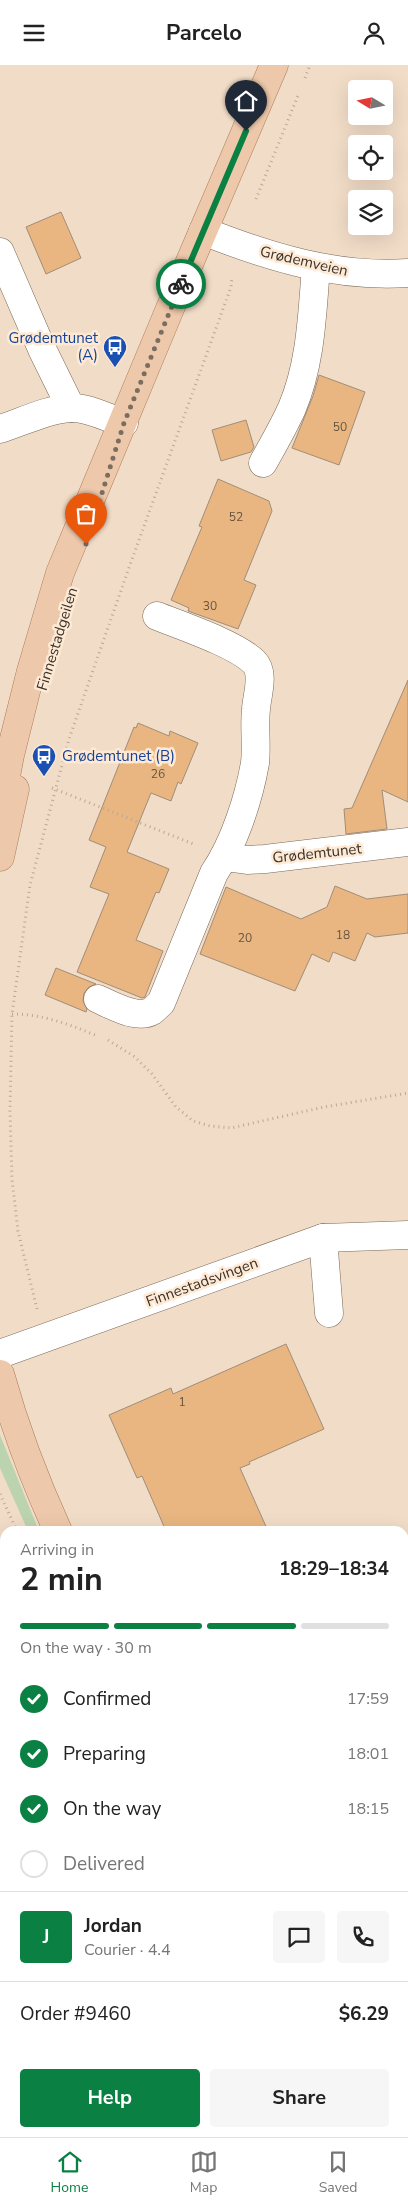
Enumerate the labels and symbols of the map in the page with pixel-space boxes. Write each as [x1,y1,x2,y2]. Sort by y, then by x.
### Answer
pin [225,80,267,131]
north arrow [348,80,392,125]
street label: Grødemveien [258,241,350,281]
courier [156,259,206,309]
place label: Grødemtunet (A) [9,328,99,365]
bus stop icon: Grødemtunet (A) [102,334,128,368]
house number: 50 [333,419,347,435]
pin [65,493,107,544]
house number: 52 [229,509,243,525]
street label: Finnestadgeilen [32,585,82,693]
house number: 30 [203,598,217,614]
bus stop icon: Grødemtunet (B) [31,743,57,777]
place label: Grødemtunet (B) [62,746,175,766]
house number: 26 [151,766,165,782]
street label: Grødemtunet [271,838,363,868]
house number: 18 [336,927,350,943]
house number: 20 [238,930,252,946]
street label: Finnestadsvingen [143,1252,261,1312]
house number: 1 [178,1394,186,1410]

